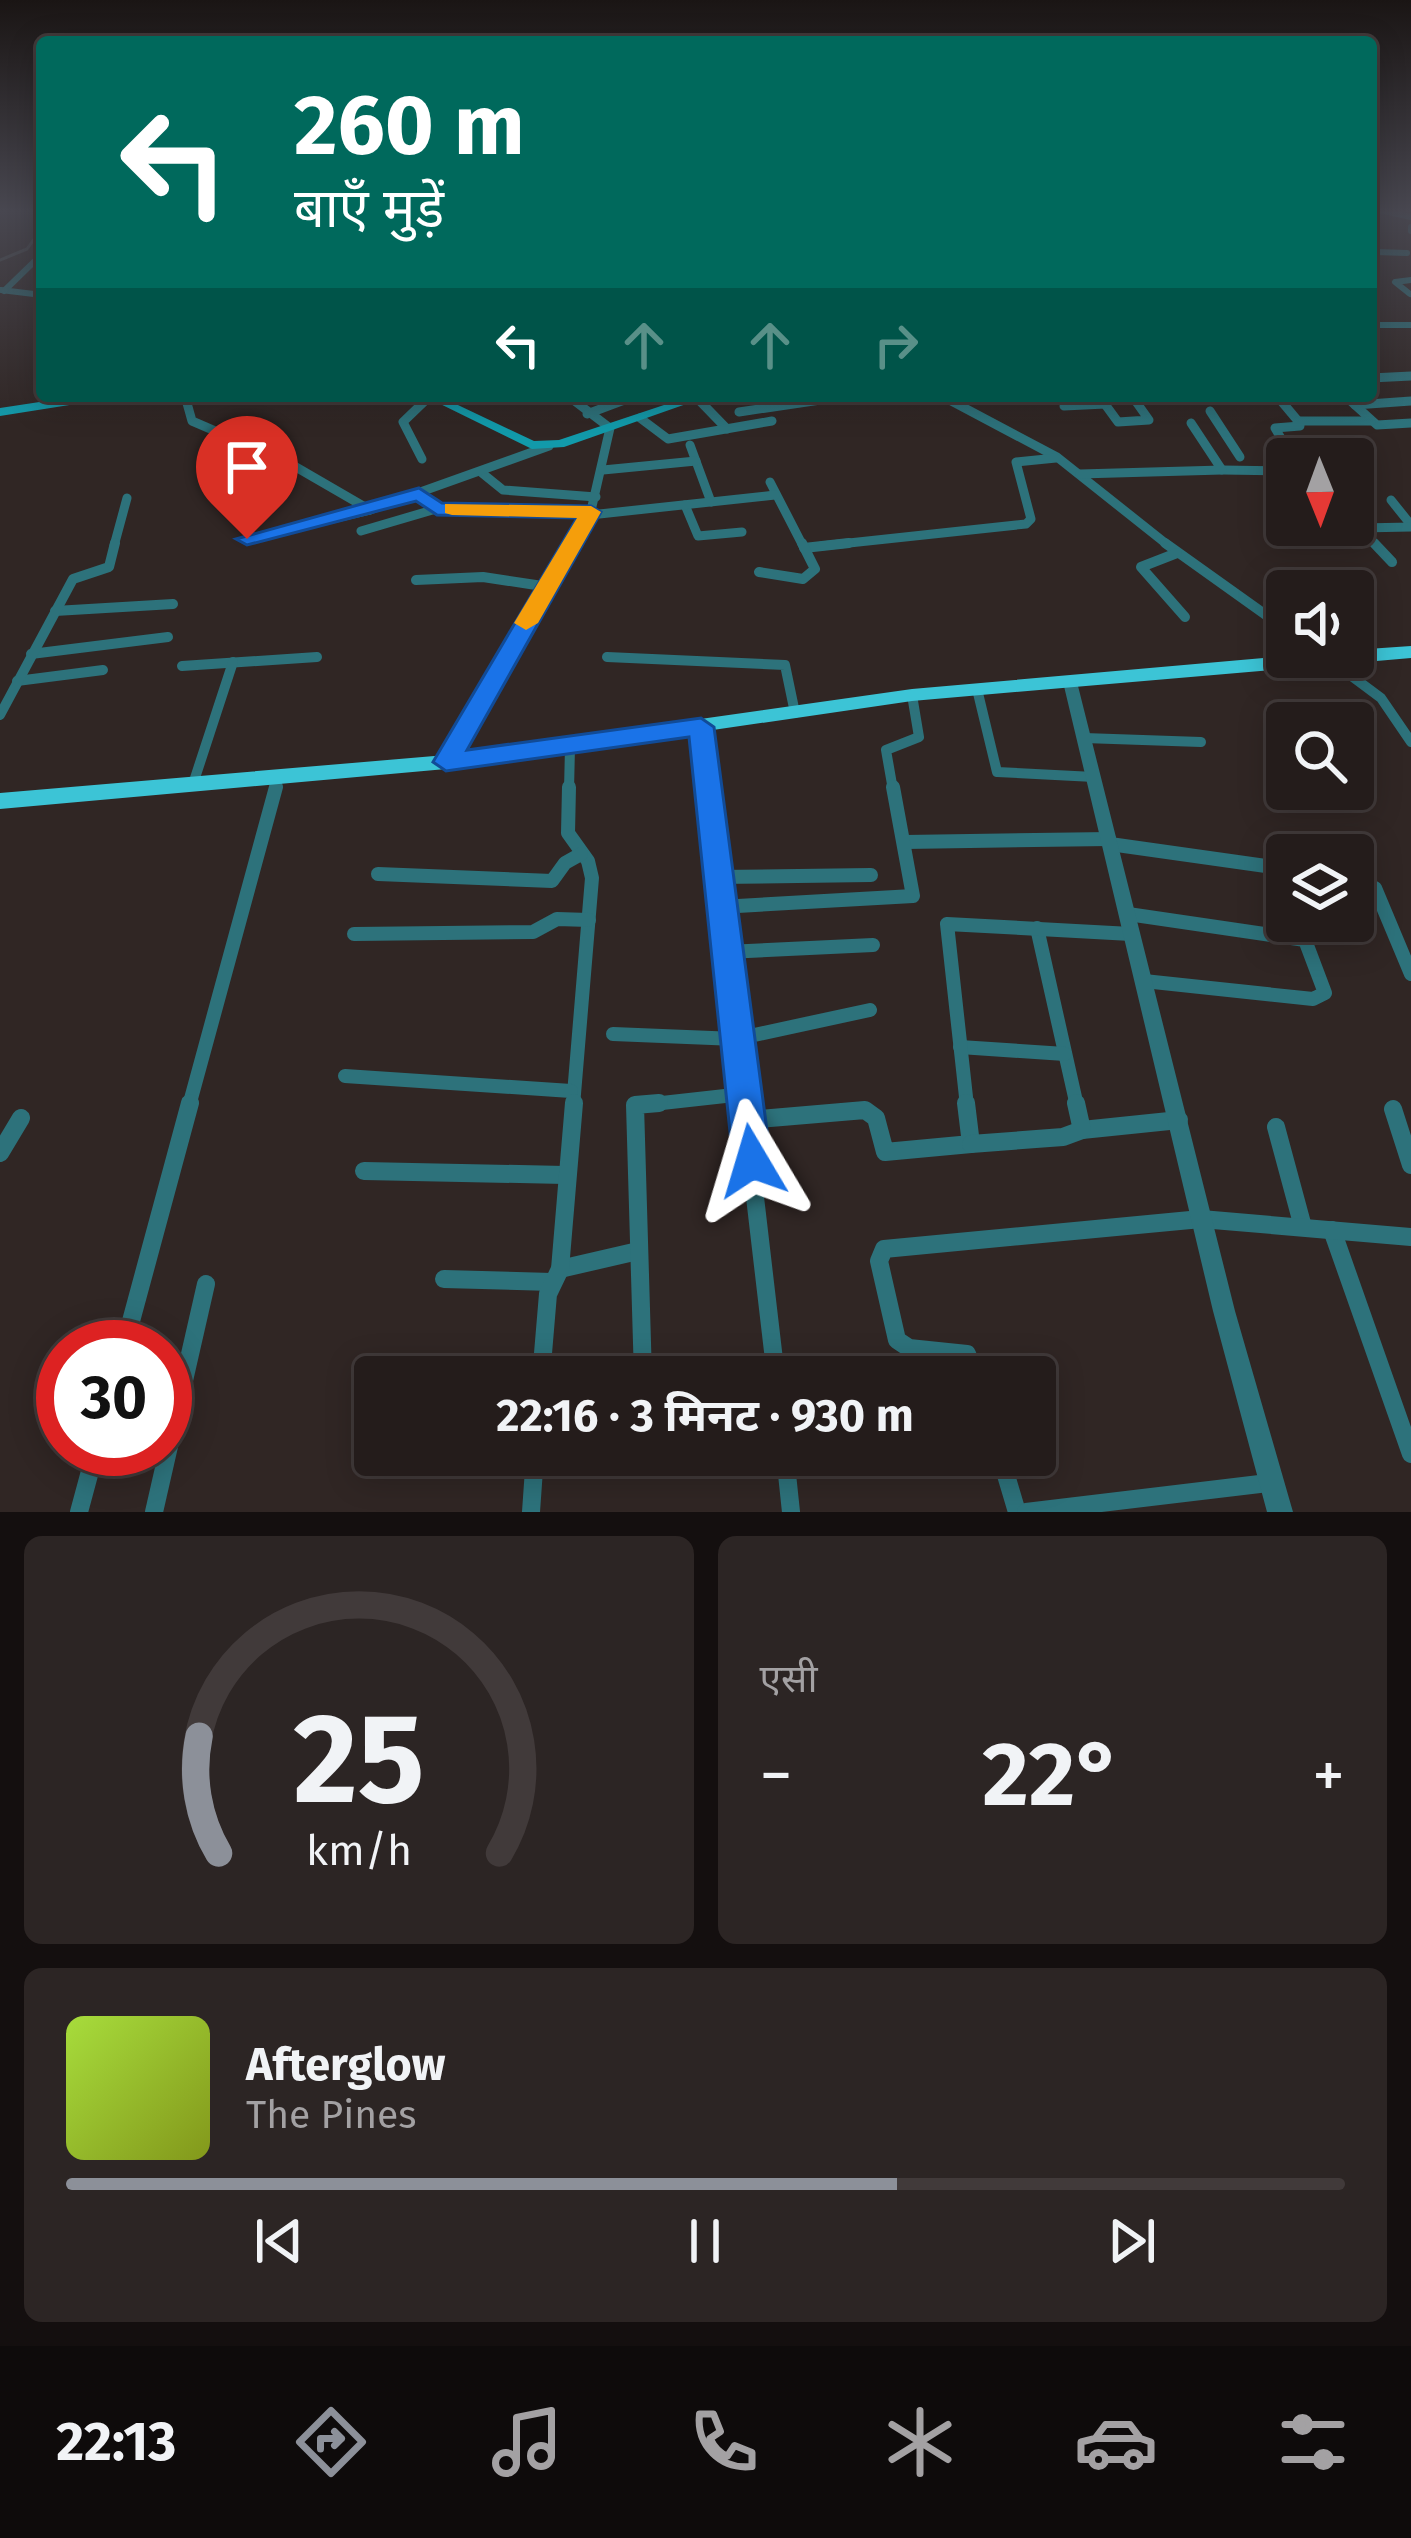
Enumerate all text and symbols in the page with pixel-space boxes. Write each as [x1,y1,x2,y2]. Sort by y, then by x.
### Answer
text: 260 m [294,75,525,176]
icon: left [96,84,252,240]
text: बाएँ मुड़ें [294,177,444,241]
icon: left [485,312,551,378]
icon: ahead [611,312,677,378]
icon: ahead [737,312,803,378]
icon: right [863,312,929,378]
pin [196,416,298,539]
icon: arrive [214,434,280,500]
north arrow [1266,438,1374,546]
map controls [1266,438,1374,942]
button: sound [1266,570,1374,678]
button: search [1266,702,1374,810]
button: layers [1266,834,1374,942]
position arrow [689,1098,815,1224]
speed limit sign: 30 [36,1320,192,1476]
text: 22:16 · 3 मिनट · 930 m [496,1389,914,1443]
text: एसी [760,1656,818,1702]
text: 25 [293,1685,424,1835]
text: 22° [982,1721,1122,1829]
text: − [760,1736,793,1815]
text: + [1312,1736,1345,1815]
text: km/h [306,1825,412,1876]
text: Afterglow [246,2038,445,2092]
text: The Pines [246,2092,417,2138]
icon: previous [246,2208,312,2274]
icon: pause [672,2208,738,2274]
icon: next [1099,2208,1165,2274]
icon: directions [289,2400,373,2484]
icon: music [485,2400,569,2484]
icon: phone [682,2400,766,2484]
icon: climate [878,2400,962,2484]
icon: car [1074,2400,1158,2484]
icon: filters [1271,2400,1355,2484]
text: 22:13 [56,2410,176,2474]

